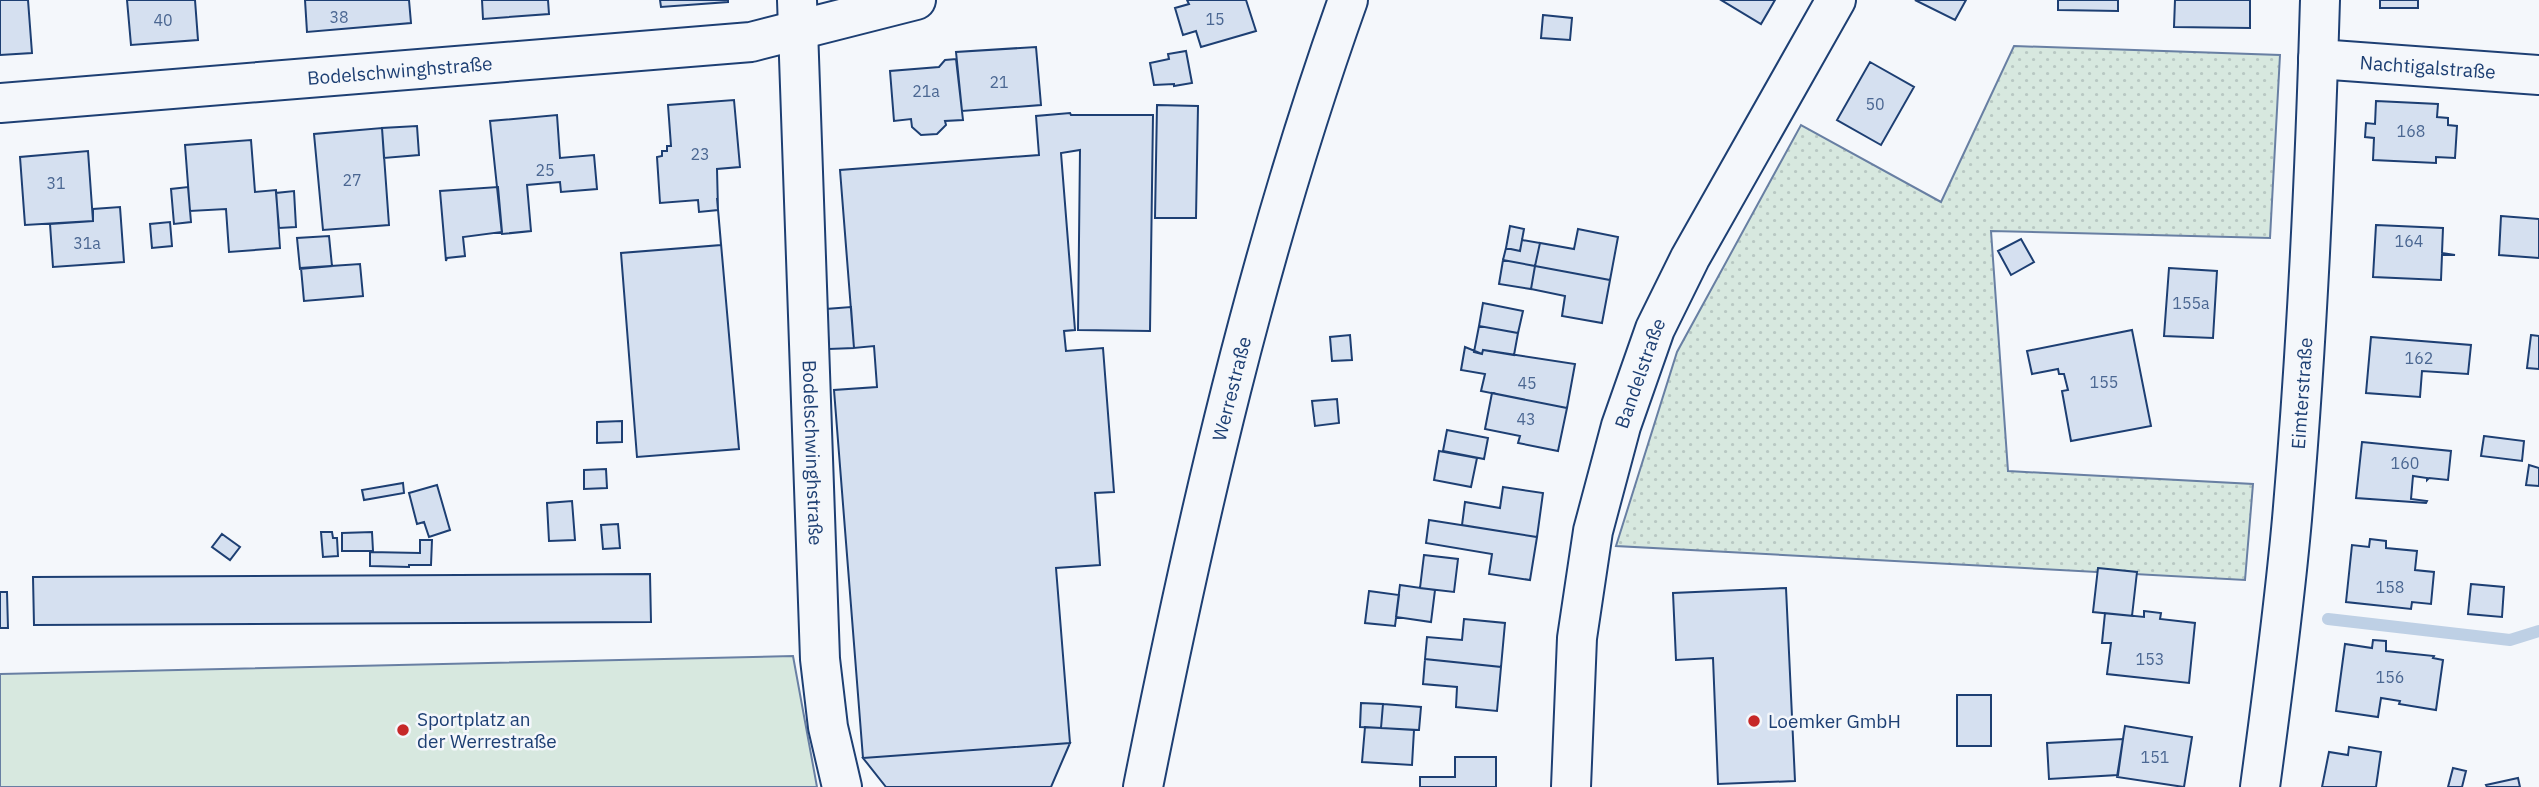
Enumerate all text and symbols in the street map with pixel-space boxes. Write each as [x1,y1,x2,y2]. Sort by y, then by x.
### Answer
house number: 38 [329,7,349,27]
house number: 15 [1205,9,1225,29]
house number: 40 [153,10,173,30]
street label: Nachtigalstraße [2359,50,2496,84]
street label: Bodelschwinghstraße [306,51,493,90]
house number: 21 [989,72,1009,92]
house number: 21a [912,81,940,101]
house number: 50 [1865,94,1885,114]
house number: 168 [2397,121,2425,141]
house number: 23 [690,144,710,164]
house number: 25 [535,160,555,180]
house number: 27 [342,170,362,190]
house number: 31 [46,173,66,193]
house number: 164 [2395,231,2423,251]
house number: 31a [73,233,101,253]
house number: 155a [2172,293,2210,313]
street label: Bandelstraße [1609,314,1671,432]
street label: Werrestraße [1207,334,1256,443]
street label: Eimterstraße [2286,337,2317,450]
house number: 162 [2405,348,2433,368]
street label: Bodelschwinghstraße [798,360,828,546]
house number: 155 [2090,372,2118,392]
house number: 45 [1517,373,1537,393]
house number: 43 [1516,409,1536,429]
house number: 160 [2391,453,2419,473]
house number: 158 [2376,577,2404,597]
house number: 153 [2136,649,2164,669]
house number: 156 [2376,667,2404,687]
place label: Sportplatz an der Werrestraße [417,707,557,753]
place label: Loemker GmbH [1768,709,1901,733]
marker: Loemker GmbH [1746,713,1762,729]
marker: Sportplatz an der Werrestraße [395,722,411,738]
house number: 151 [2141,747,2169,767]

